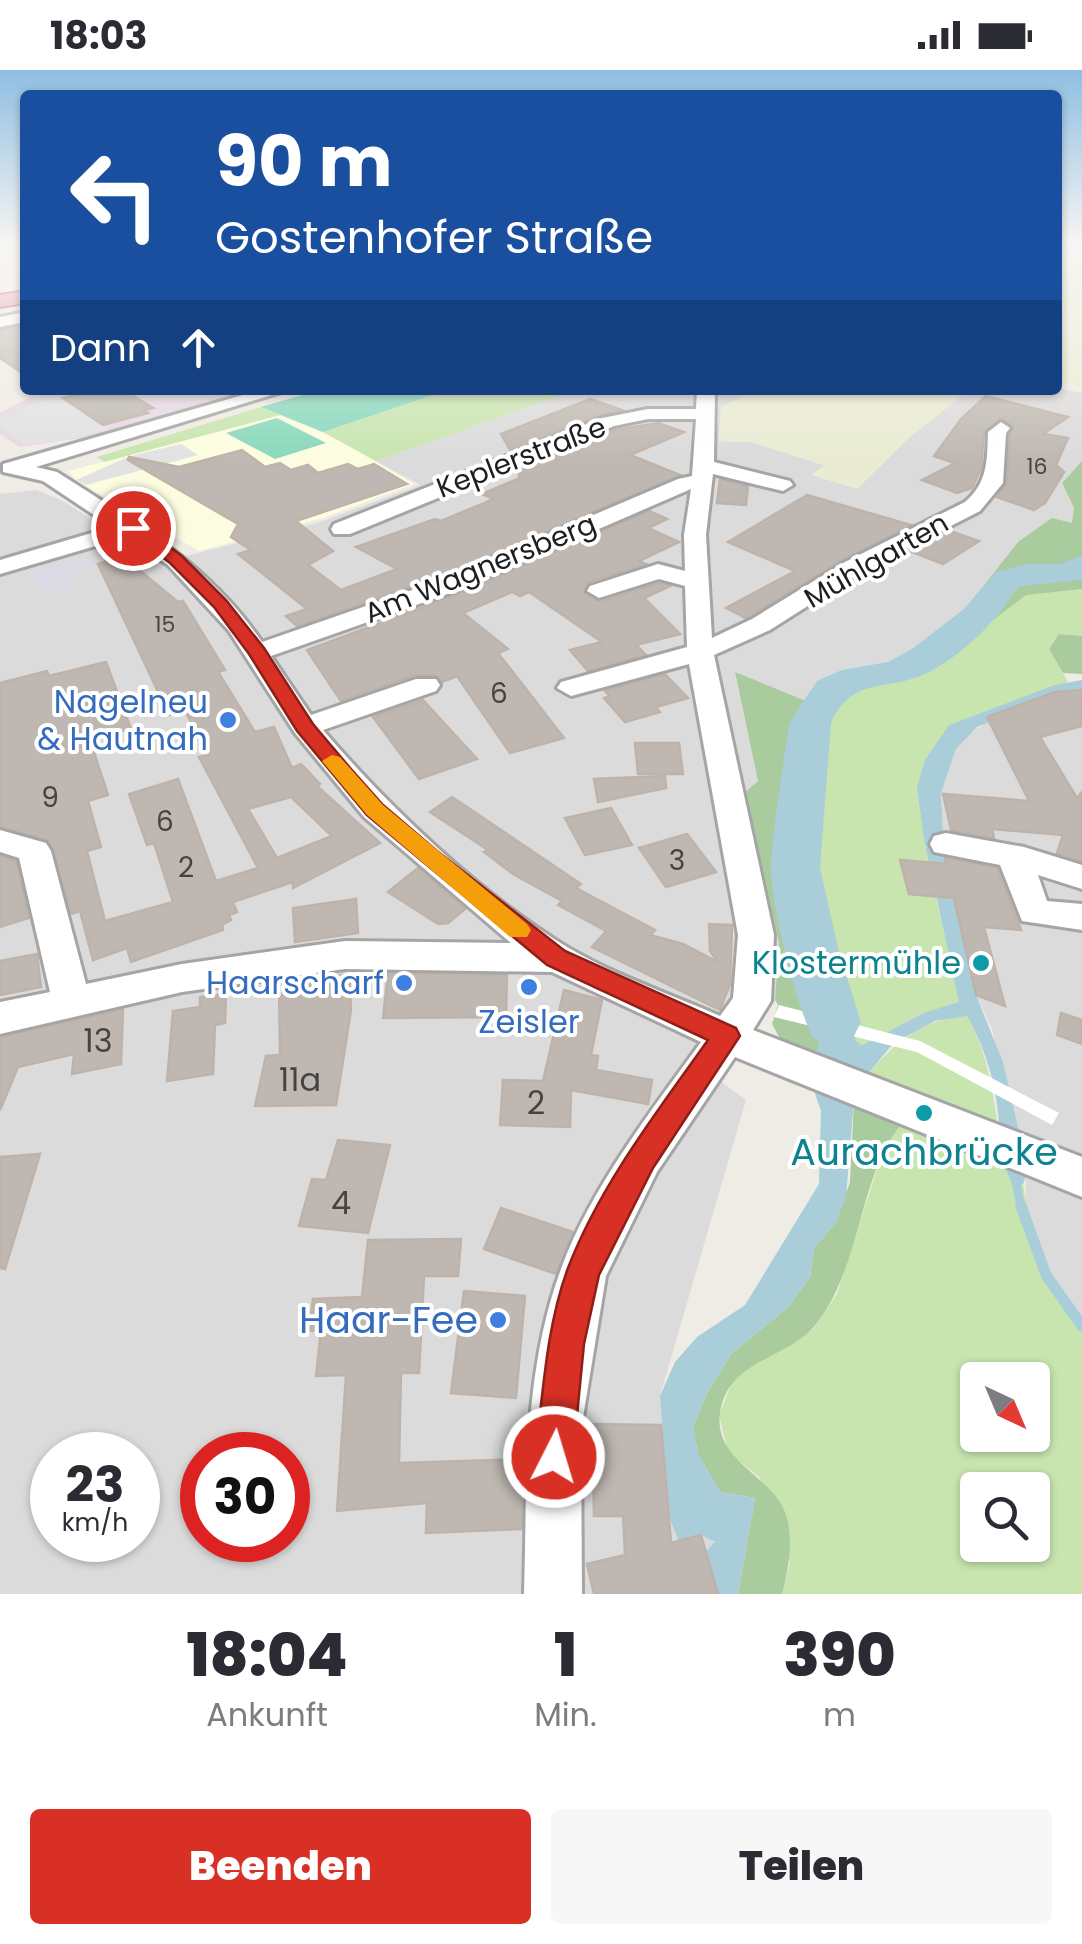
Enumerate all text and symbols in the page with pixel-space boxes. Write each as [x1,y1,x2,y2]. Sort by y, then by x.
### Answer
text: 18:03 [50,9,147,62]
text: 90 m [215,112,393,211]
icon: left [50,130,180,260]
text: Gostenhofer Straße [215,206,653,269]
icon: ahead [171,320,226,375]
text: Dann [50,321,151,374]
street label: Keplerstraße [431,407,611,508]
house number: 16 [1026,451,1048,482]
pin [91,486,176,571]
icon: arrive [106,501,161,556]
street label: Mühlgarten [797,503,956,617]
street label: Am Wagnersberg [359,504,602,633]
house number: 15 [155,609,175,640]
house number: 6 [490,674,508,713]
place label: Nagelneu & Hautnah [37,679,208,761]
marker: Nagelneu & Hautnah [217,709,239,731]
house number: 9 [41,778,59,817]
house number: 6 [156,802,174,841]
house number: 3 [669,841,685,880]
house number: 2 [178,848,194,887]
place label: Klostermühle [752,940,961,985]
marker: Klostermühle [970,952,992,974]
place label: Haarscharf [206,960,384,1005]
marker: Haarscharf [393,972,415,994]
marker: Zeisler [518,976,540,998]
place label: Zeisler [478,999,580,1044]
house number: 13 [83,1018,113,1063]
house number: 11a [279,1057,321,1102]
house number: 2 [527,1080,545,1125]
marker: Aurachbrücke [913,1102,935,1124]
place label: Aurachbrücke [790,1125,1058,1178]
house number: 4 [331,1180,351,1225]
place label: Haar-Fee [299,1293,478,1346]
marker: Haar-Fee [487,1309,509,1331]
north arrow [960,1362,1050,1452]
map controls [960,1362,1050,1562]
position arrow [502,1405,606,1509]
speed limit sign: 30 [180,1432,310,1562]
text: 23 [66,1449,124,1520]
button: search [960,1472,1050,1562]
text: km/h [62,1505,128,1540]
text: 18:04 [186,1613,348,1697]
text: 1 [554,1613,577,1697]
text: 390 [783,1613,896,1697]
text: Ankunft [206,1692,328,1737]
text: Min. [534,1692,597,1737]
text: m [823,1692,856,1737]
button: Beenden [30,1809,531,1924]
button: Teilen [551,1809,1052,1924]

